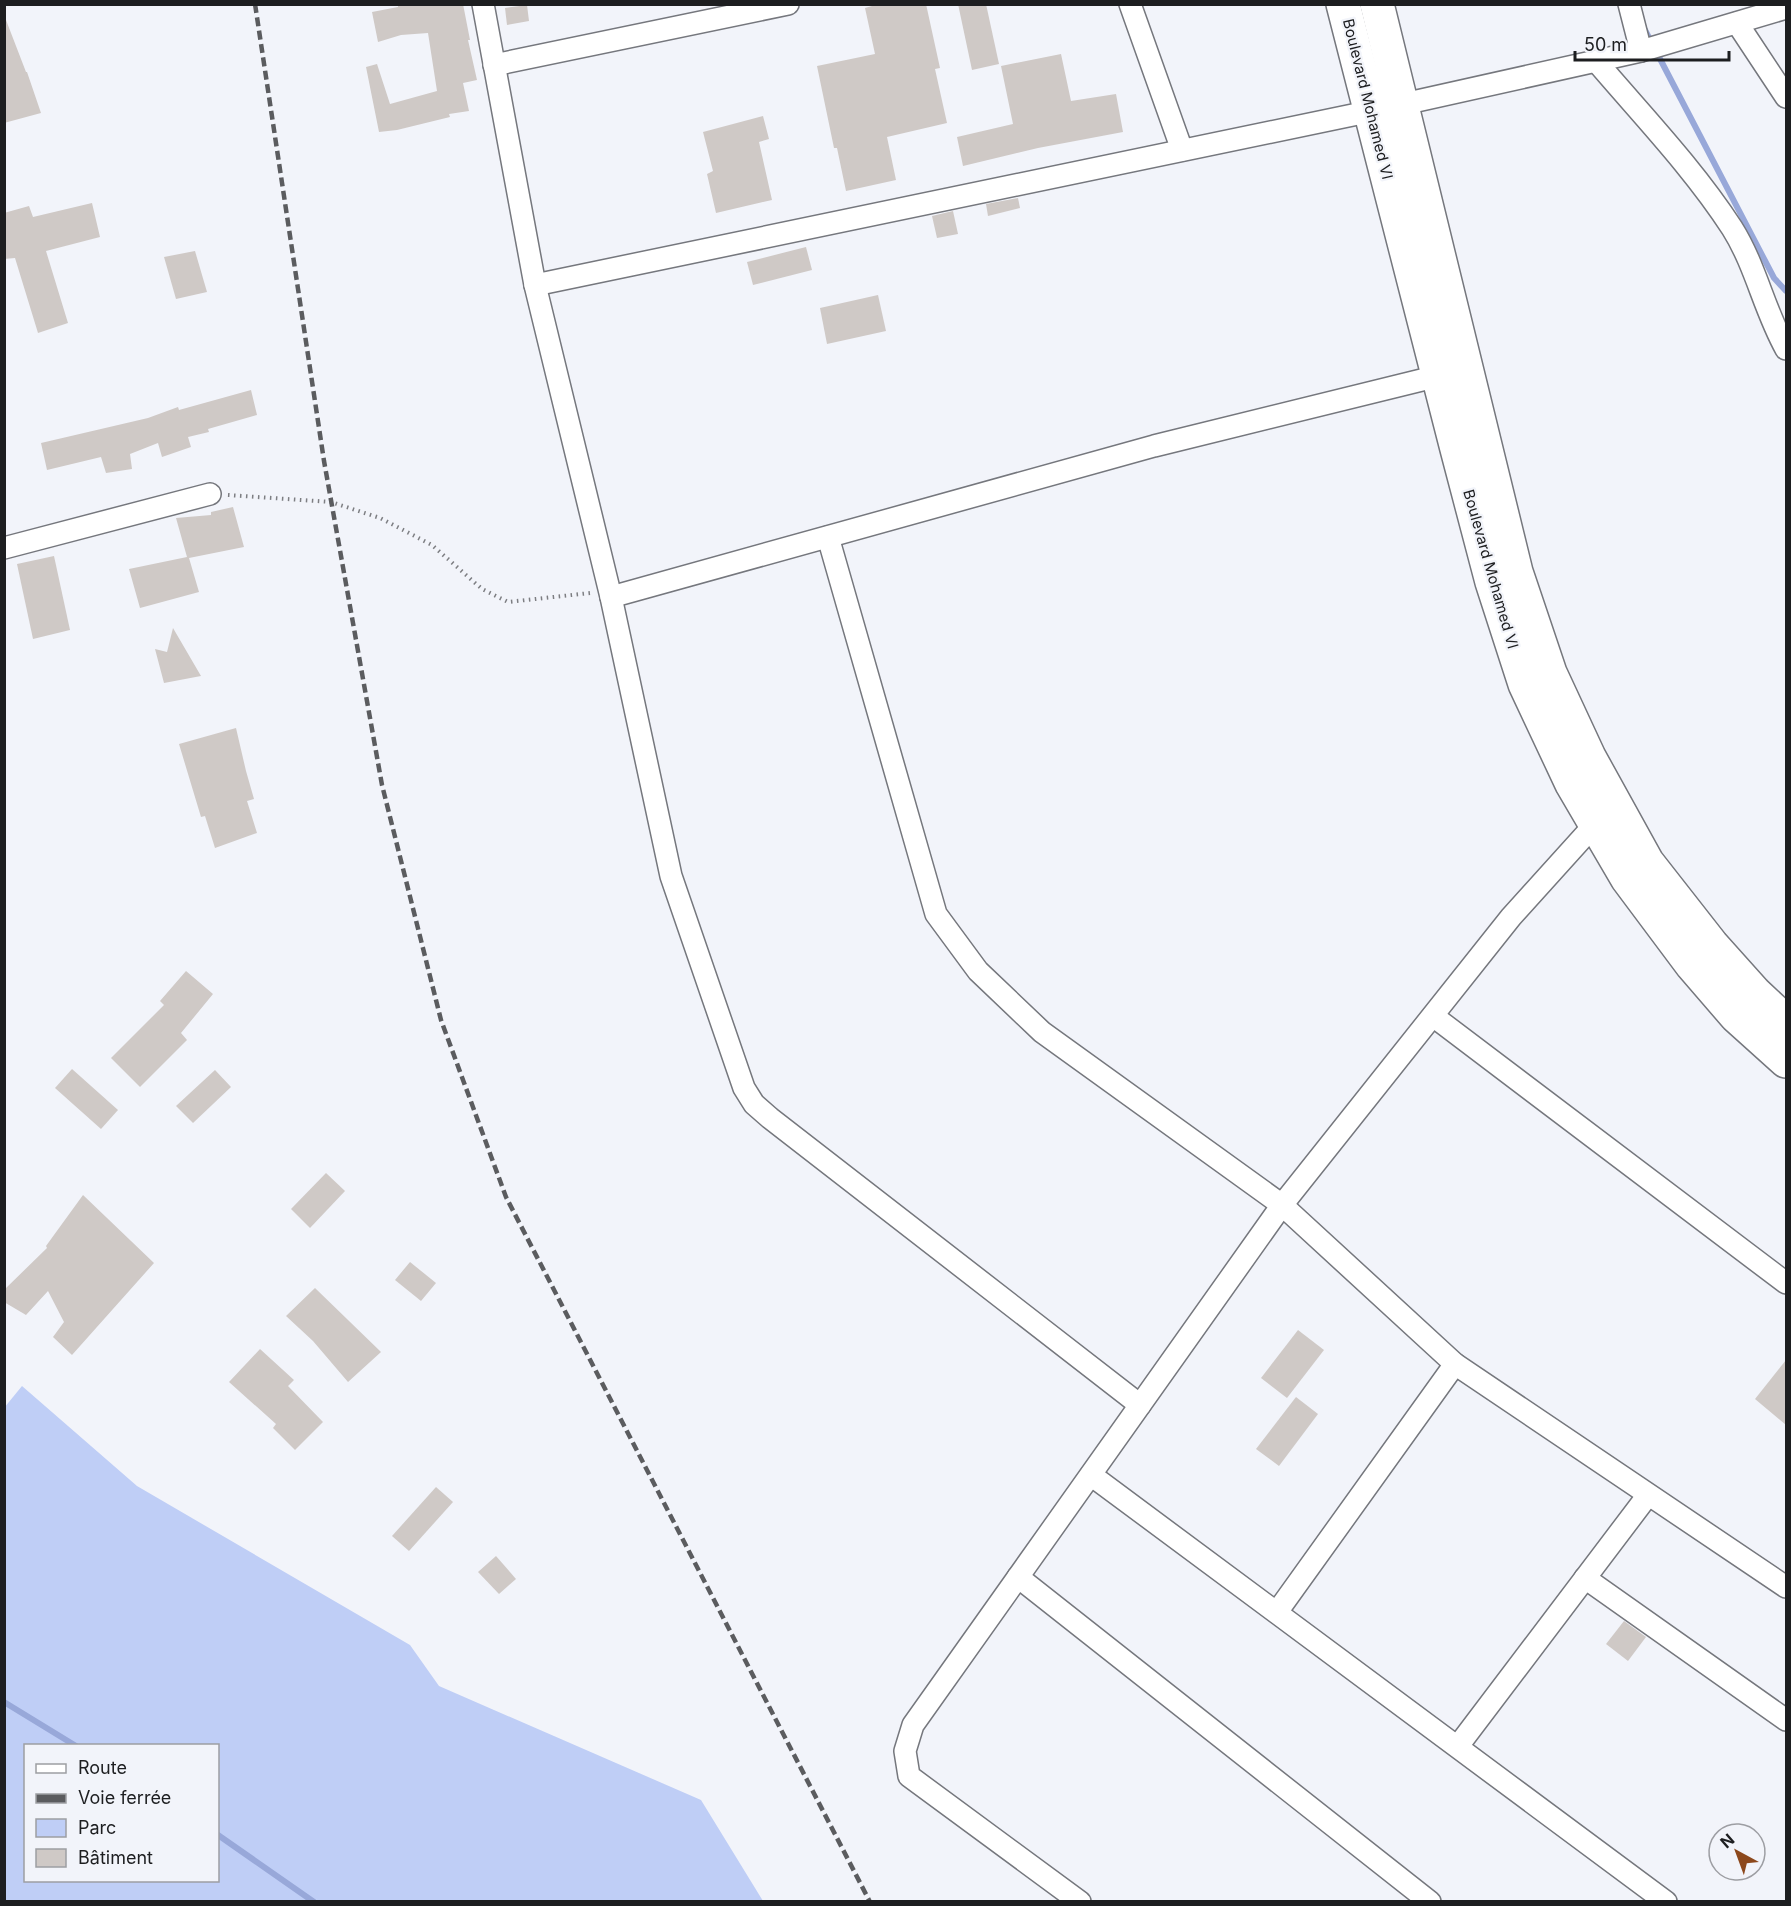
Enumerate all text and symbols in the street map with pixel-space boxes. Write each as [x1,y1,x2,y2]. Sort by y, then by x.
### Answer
street label: Boulevard Mohamed VI [1339,17,1397,181]
scale bar [1575,24,1730,62]
text: 50 m [1584,34,1627,55]
street label: Boulevard Mohamed VI [1459,487,1523,651]
legend [24,1744,219,1882]
text: Route [78,1757,127,1778]
text: Voie ferrée [78,1787,171,1808]
text: Parc [78,1817,116,1838]
north arrow [1707,1822,1767,1882]
text: N [1716,1829,1738,1852]
text: Bâtiment [78,1847,153,1868]

